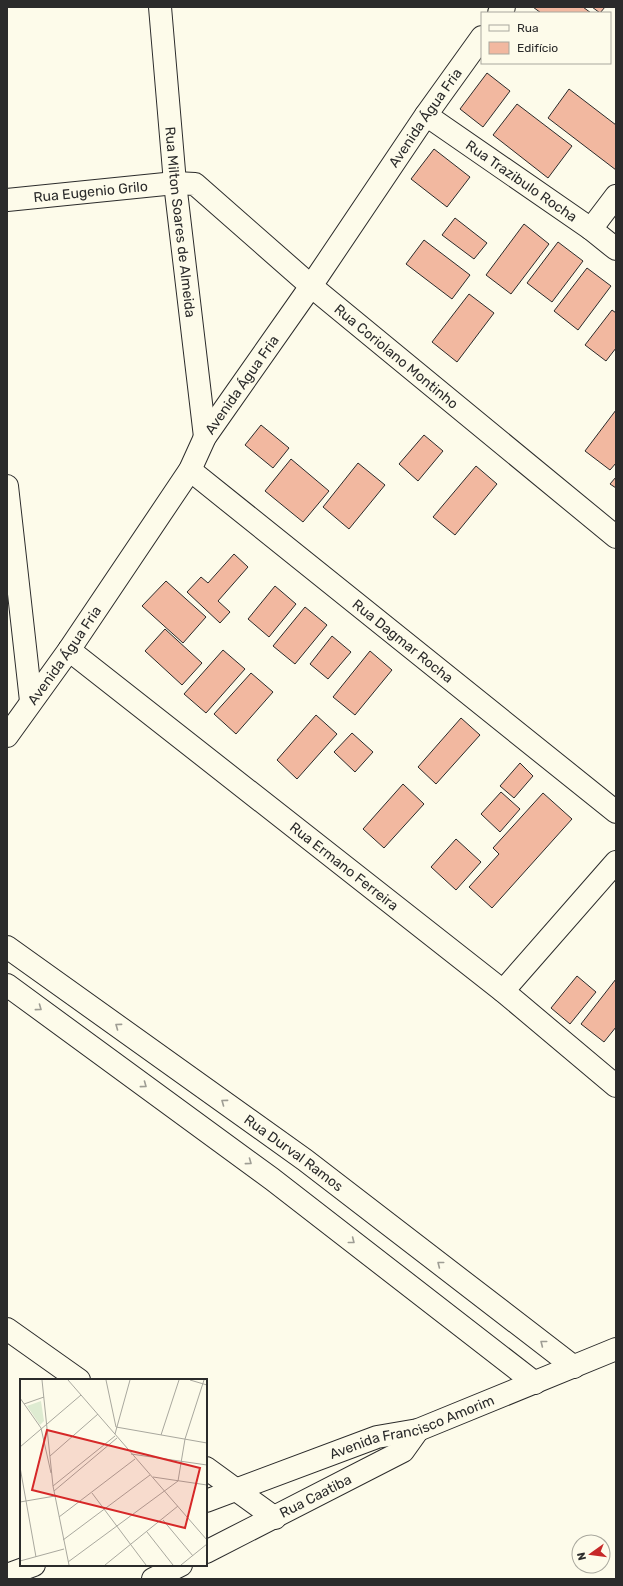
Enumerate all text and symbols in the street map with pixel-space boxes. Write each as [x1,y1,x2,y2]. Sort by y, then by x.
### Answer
legend [481,12,611,64]
text: Rua [517,21,539,35]
text: Edifício [517,41,558,55]
street label: Avenida Água Fria [385,65,466,171]
street label: Rua Milton Soares de Almeida [161,126,199,319]
street label: Rua Trazibulo Rocha [462,137,580,226]
street label: Rua Eugenio Grilo [33,178,149,206]
street label: Rua Coriolano Montinho [331,301,462,413]
street label: Avenida Água Fria [202,332,283,438]
street label: Rua Dagmar Rocha [349,596,456,687]
street label: Avenida Água Fria [24,603,105,708]
street label: Rua Ermano Ferreira [286,819,402,915]
one-way arrow [34,1003,41,1010]
one-way arrow [115,1024,122,1031]
one-way arrow [139,1080,146,1087]
one-way arrow [221,1100,228,1107]
street label: Rua Durval Ramos [241,1111,346,1195]
one-way arrow [244,1157,251,1164]
one-way arrow [347,1236,354,1243]
one-way arrow [437,1261,444,1268]
one-way arrow [540,1341,547,1348]
inset map [20,1379,207,1566]
street label: Avenida Francisco Amorim [327,1392,497,1463]
street label: Rua Caatiba [277,1471,354,1522]
north arrow [571,1534,611,1574]
text: N [574,1551,589,1562]

